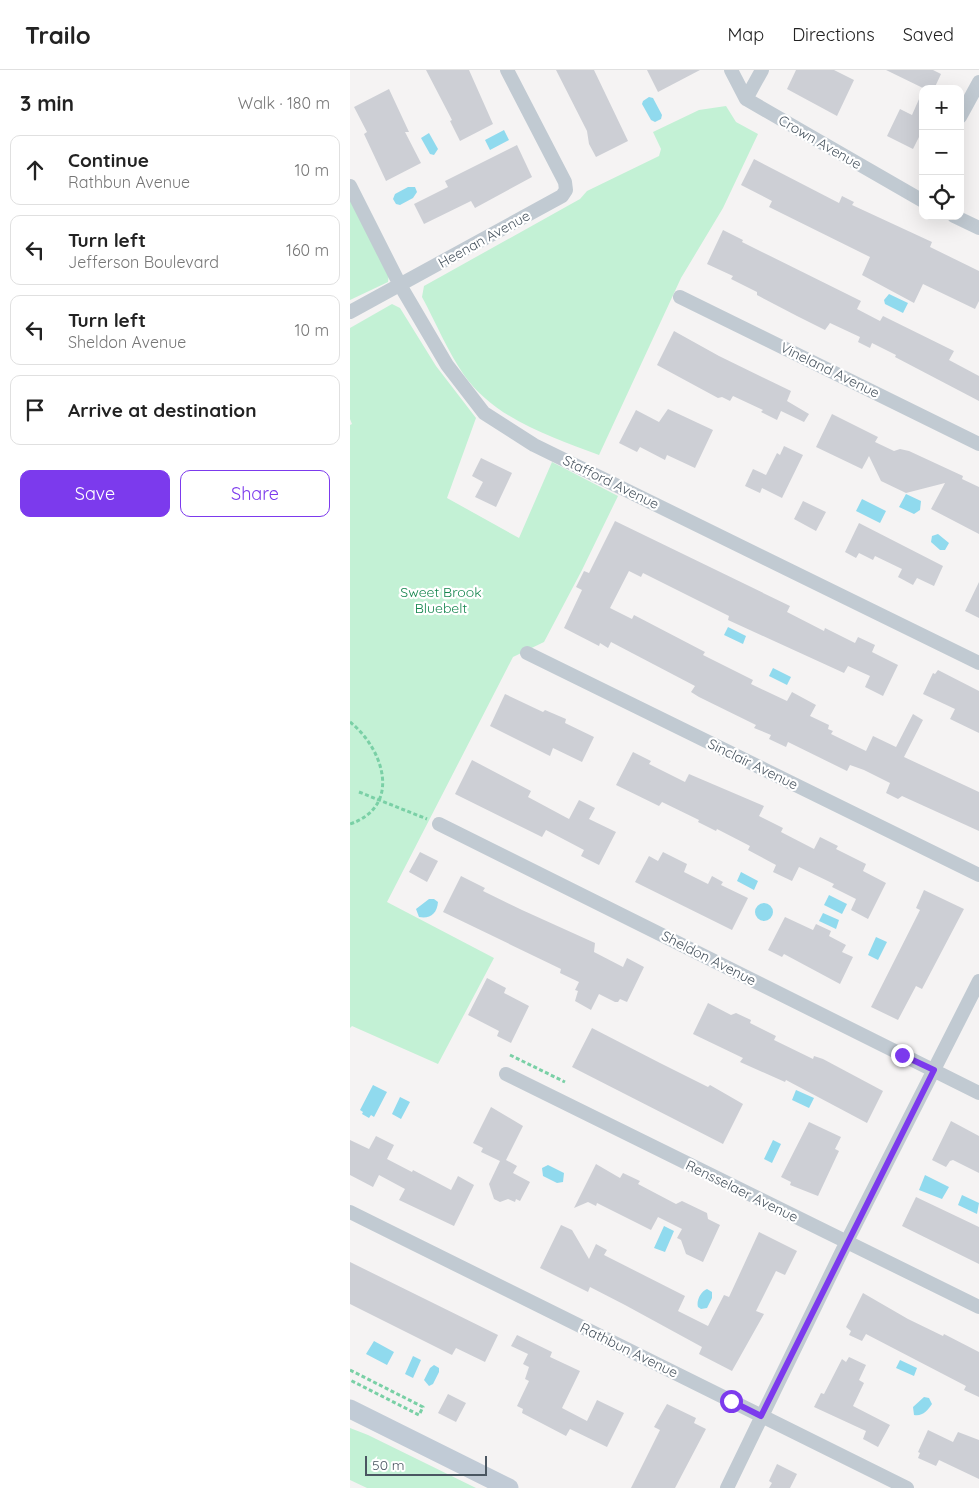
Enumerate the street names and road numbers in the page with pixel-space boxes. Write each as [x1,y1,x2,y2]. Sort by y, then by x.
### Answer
street label: Crown Avenue [775,111,865,173]
street label: Heenan Avenue [435,206,533,272]
street label: Vineland Avenue [777,338,883,402]
street label: Stafford Avenue [560,451,662,513]
street label: Sinclair Avenue [705,734,801,794]
street label: Sheldon Avenue [659,926,759,990]
street label: Rensselaer Avenue [683,1156,801,1226]
street label: Rathbun Avenue [577,1318,681,1382]

